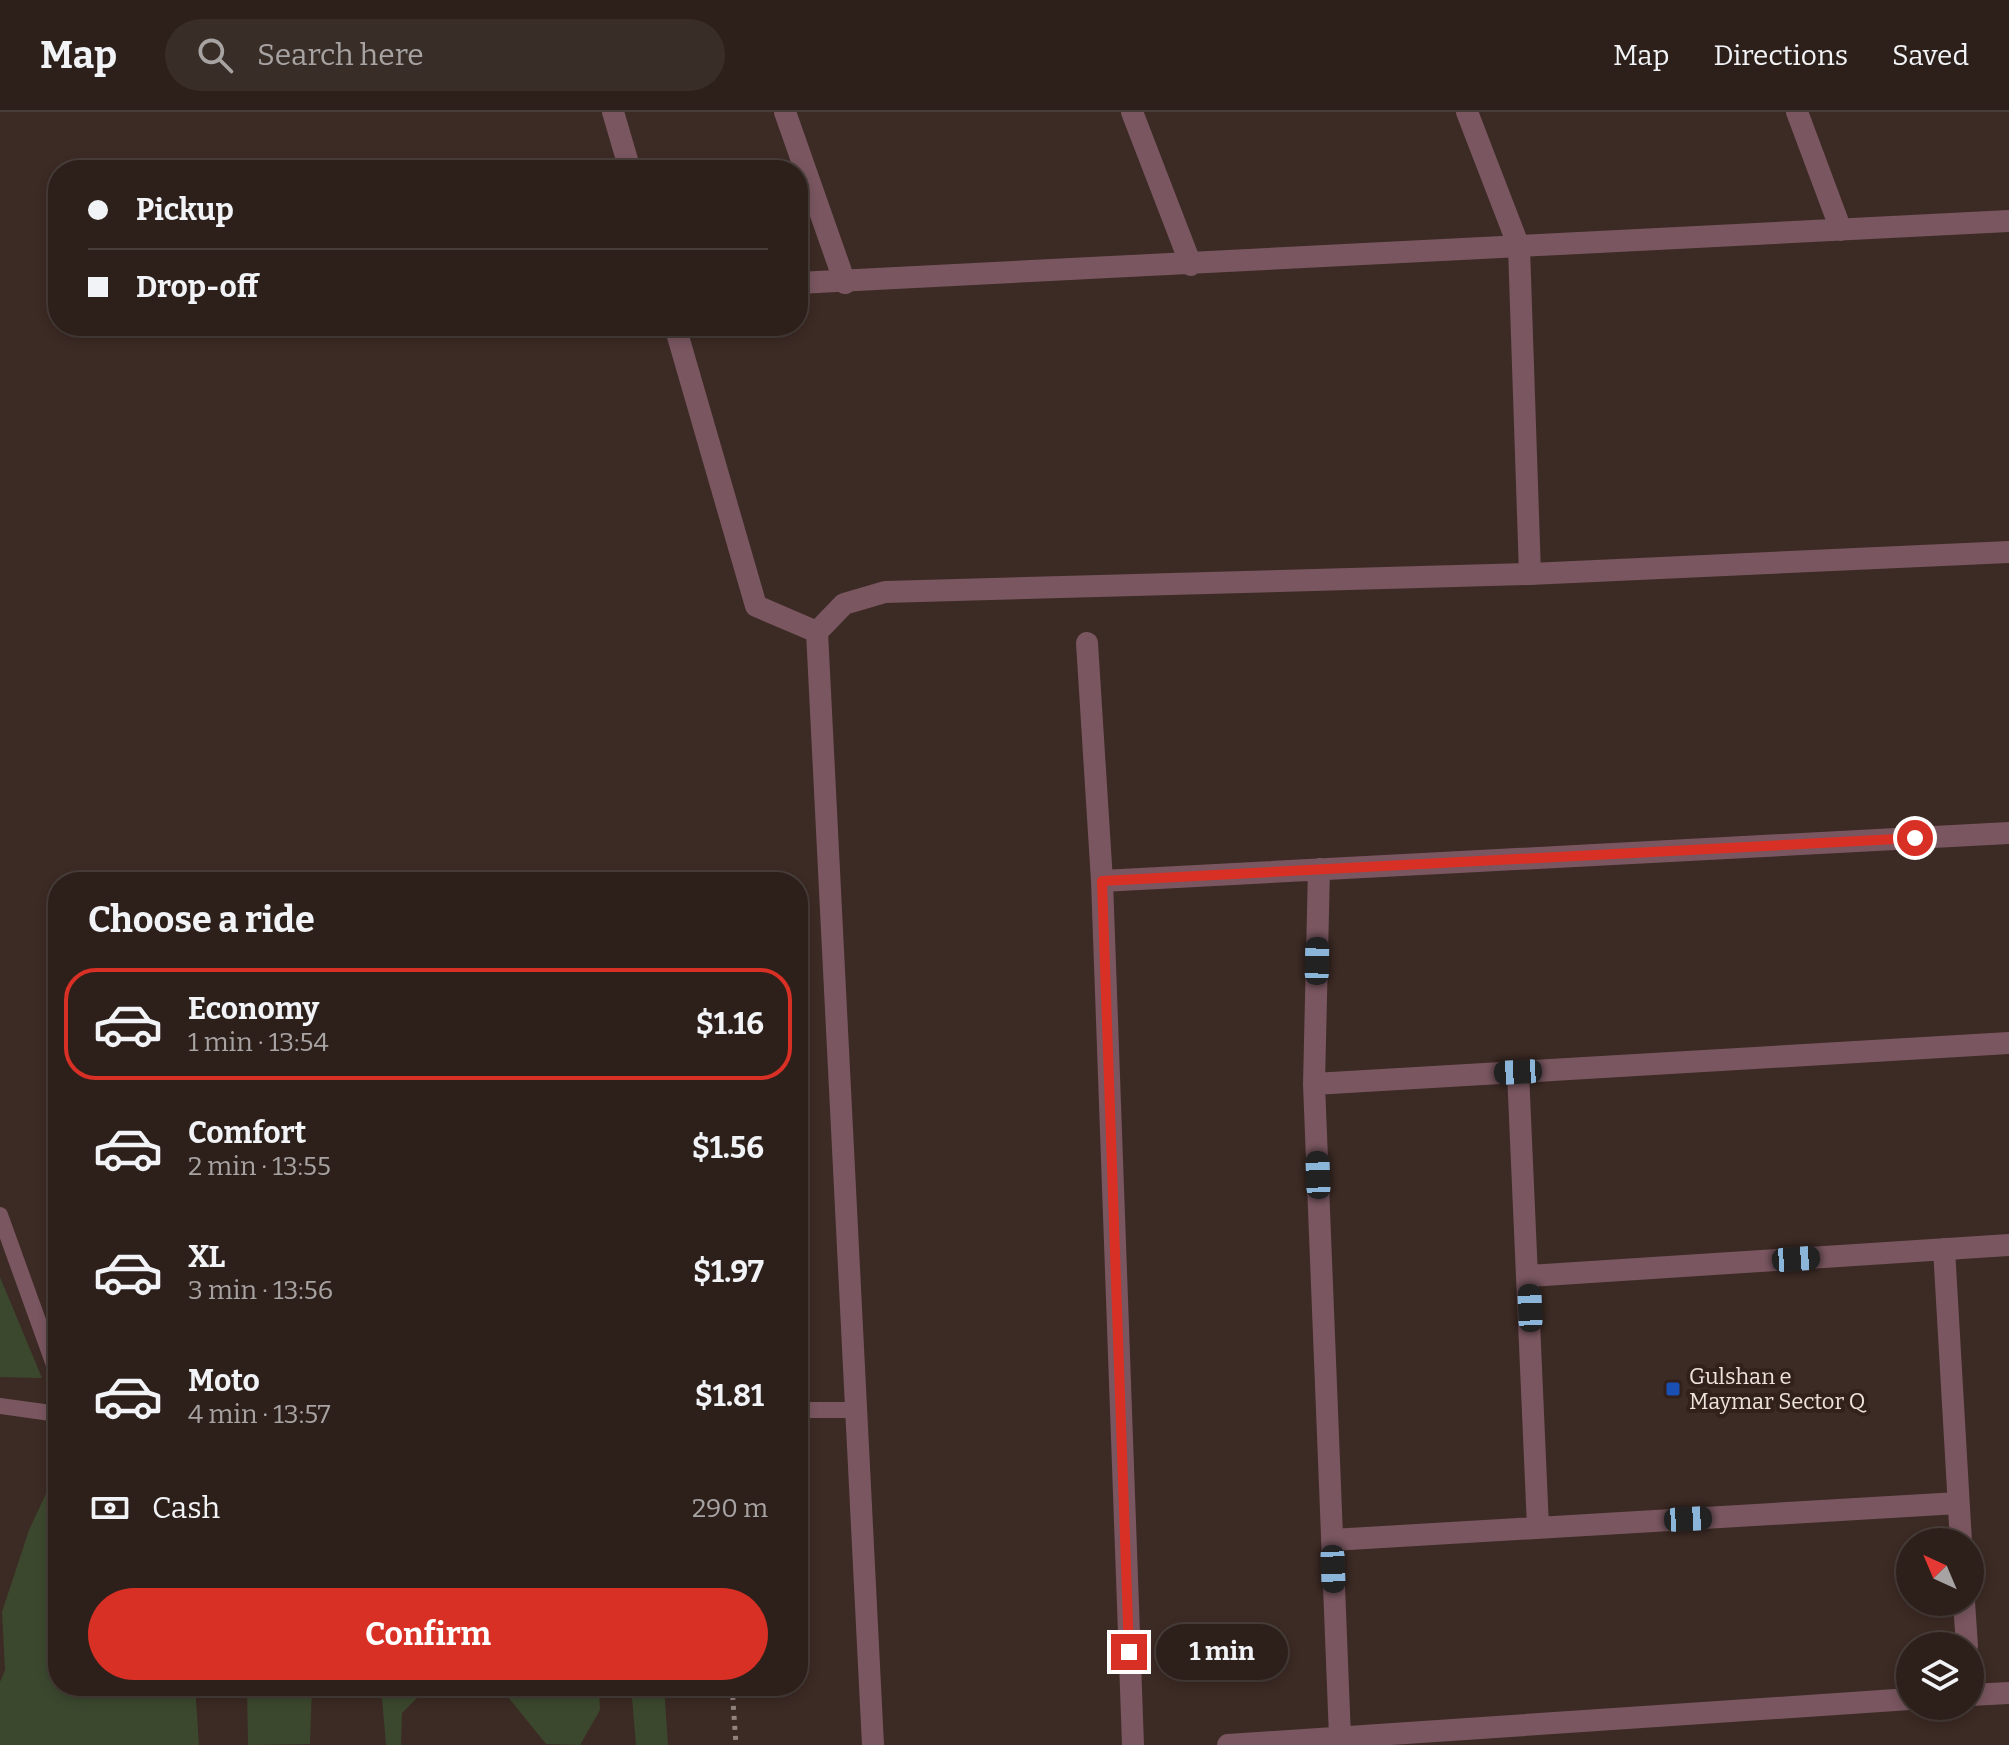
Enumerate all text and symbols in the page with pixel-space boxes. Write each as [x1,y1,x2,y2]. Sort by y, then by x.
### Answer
search box [165,19,725,91]
text: Map [40,32,117,78]
icon: search [193,33,237,77]
text: Search here [257,37,424,73]
text: Map [1613,39,1669,72]
text: Directions [1713,39,1848,72]
text: Saved [1892,39,1969,72]
text: Pickup [136,192,234,228]
text: Drop-off [136,269,258,305]
route start [1897,820,1933,856]
text: Choose a ride [88,898,315,942]
car [1305,937,1329,985]
icon: car [92,988,164,1060]
text: Economy [188,991,319,1027]
text: $1.16 [696,1006,764,1042]
text: 1 min · 13:54 [188,1027,329,1058]
car [1493,1059,1543,1085]
icon: car [92,1112,164,1184]
text: Comfort [188,1115,306,1151]
text: $1.56 [692,1130,764,1166]
text: 2 min · 13:55 [188,1151,331,1182]
car [1305,1151,1331,1199]
icon: car [92,1236,164,1308]
text: XL [188,1239,225,1275]
car [1771,1245,1821,1273]
text: $1.97 [693,1254,764,1290]
text: 3 min · 13:56 [188,1275,333,1306]
car [1517,1284,1543,1332]
icon: car [92,1360,164,1432]
text: Moto [188,1363,260,1399]
place label: Gulshan e Maymar Sector Q [1689,1363,1867,1415]
text: $1.81 [695,1378,764,1414]
marker: Gulshan e Maymar Sector Q [1664,1380,1682,1398]
text: 4 min · 13:57 [188,1399,331,1430]
icon: cash [88,1486,132,1530]
text: Cash [152,1490,220,1526]
text: 290 m [692,1493,768,1524]
car [1663,1506,1713,1532]
north arrow [1896,1528,1984,1616]
map controls [1896,1528,1984,1720]
car [1320,1545,1346,1593]
button: Confirm [88,1588,768,1680]
callout: 1 min [1157,1624,1289,1680]
button: layers [1896,1632,1984,1720]
route end [1111,1634,1147,1670]
text: 1 min [1189,1636,1255,1667]

